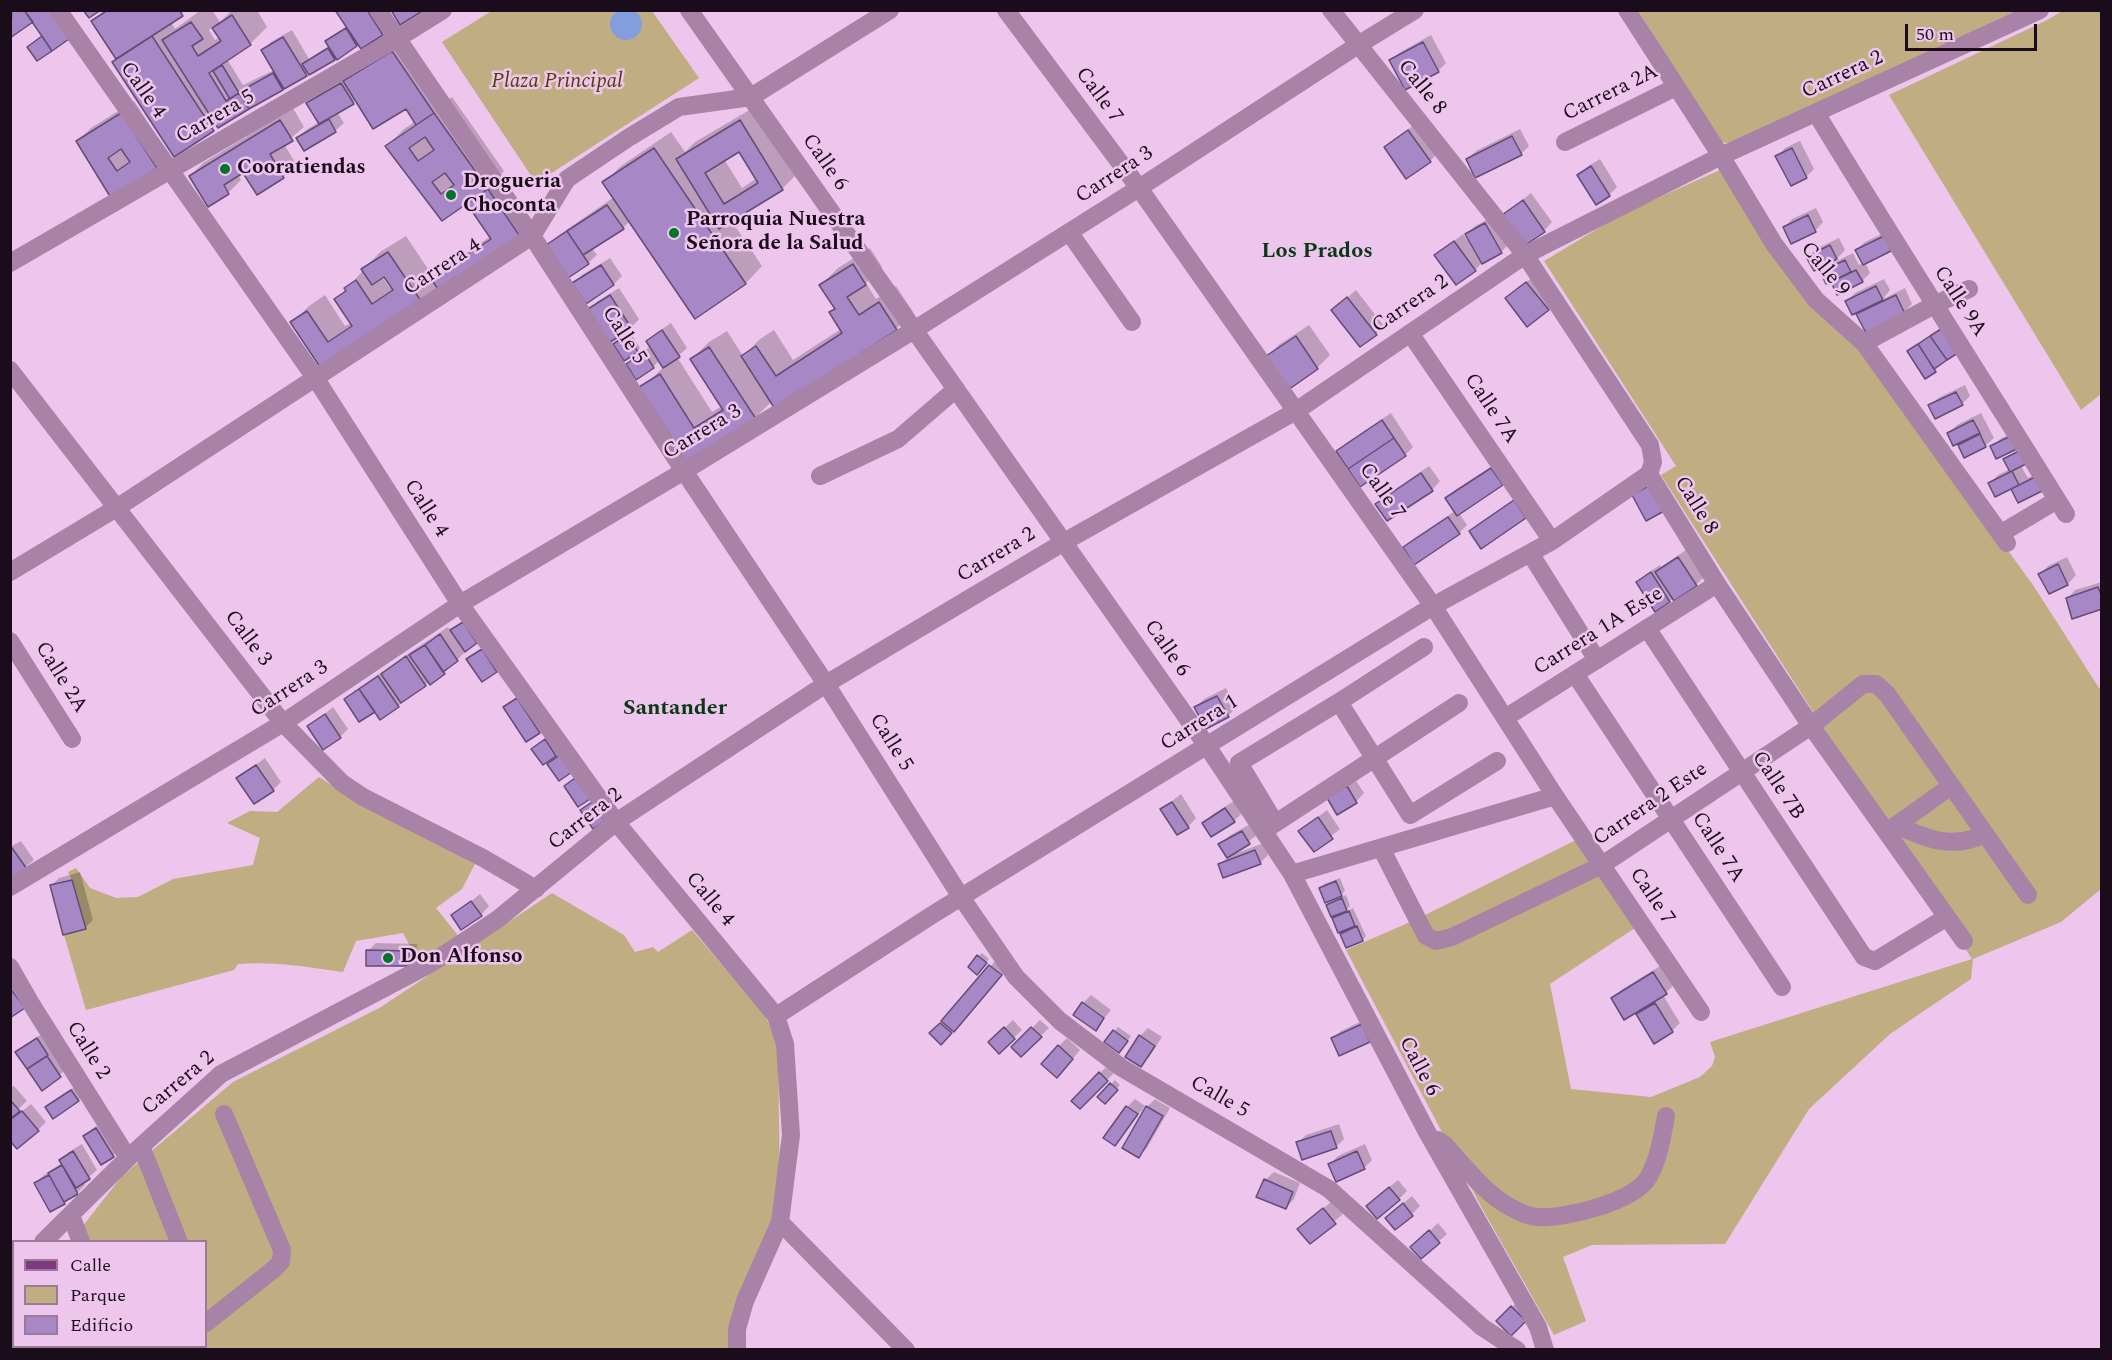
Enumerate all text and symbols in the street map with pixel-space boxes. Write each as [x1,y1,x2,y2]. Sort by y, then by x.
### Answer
scale bar [1908,12,2040,50]
text: 50 m [1916,21,1954,48]
street label: Carrera 2 [1798,46,1888,106]
street label: Calle 8 [1391,55,1451,121]
street label: Calle 4 [113,58,171,124]
street label: Carrera 2A [1559,60,1663,128]
street label: Calle 7 [1069,63,1127,129]
park label: Plaza Principal [491,70,623,96]
street label: Carrera 5 [172,85,260,151]
street label: Calle 6 [795,130,853,196]
street label: Carrera 3 [1072,142,1158,210]
place label: Cooratiendas [237,156,366,182]
marker: Cooratiendas [218,162,232,176]
place label: Drogueria Choconta [463,170,561,220]
marker: Drogueria Choconta [444,188,458,202]
place label: Parroquia Nuestra Señora de la Salud [686,208,865,258]
marker: Parroquia Nuestra Señora de la Salud [667,226,681,240]
street label: Carrera 4 [400,234,486,302]
street label: Calle 9 [1794,238,1854,302]
district label: Los Prados [1261,240,1373,266]
street label: Calle 9A [1927,262,1991,342]
street label: Carrera 2 [1368,270,1454,340]
street label: Calle 5 [595,302,651,370]
street label: Calle 7A [1457,369,1523,449]
street label: Carrera 3 [659,400,747,466]
street label: Calle 7 [1352,459,1410,525]
street label: Calle 8 [1667,472,1723,540]
street label: Calle 4 [397,475,453,543]
street label: Carrera 2 [953,523,1041,589]
street label: Carrera 1A Este [1530,582,1668,682]
street label: Calle 3 [218,606,276,672]
street label: Calle 6 [1137,616,1195,682]
street label: Calle 2A [28,638,92,718]
street label: Carrera 3 [247,656,333,724]
street label: Carrera 1 [1156,690,1244,758]
district label: Santander [623,697,727,723]
street label: Calle 5 [862,709,918,777]
street label: Calle 7B [1745,747,1809,825]
street label: Carrera 2 Este [1589,758,1713,852]
street label: Carrera 2 [544,783,628,857]
street label: Calle 7A [1685,808,1749,888]
street label: Calle 7 [1623,864,1679,930]
street label: Calle 4 [679,868,739,932]
place label: Don Alfonso [400,945,522,971]
marker: Don Alfonso [381,951,395,965]
street label: Calle 2 [59,1017,115,1085]
street label: Calle 6 [1392,1033,1444,1101]
street label: Carrera 2 [138,1046,220,1122]
street label: Calle 5 [1185,1071,1253,1125]
legend [12,1240,207,1348]
text: Calle [70,1252,111,1279]
text: Parque [70,1282,126,1309]
text: Edificio [70,1312,133,1339]

